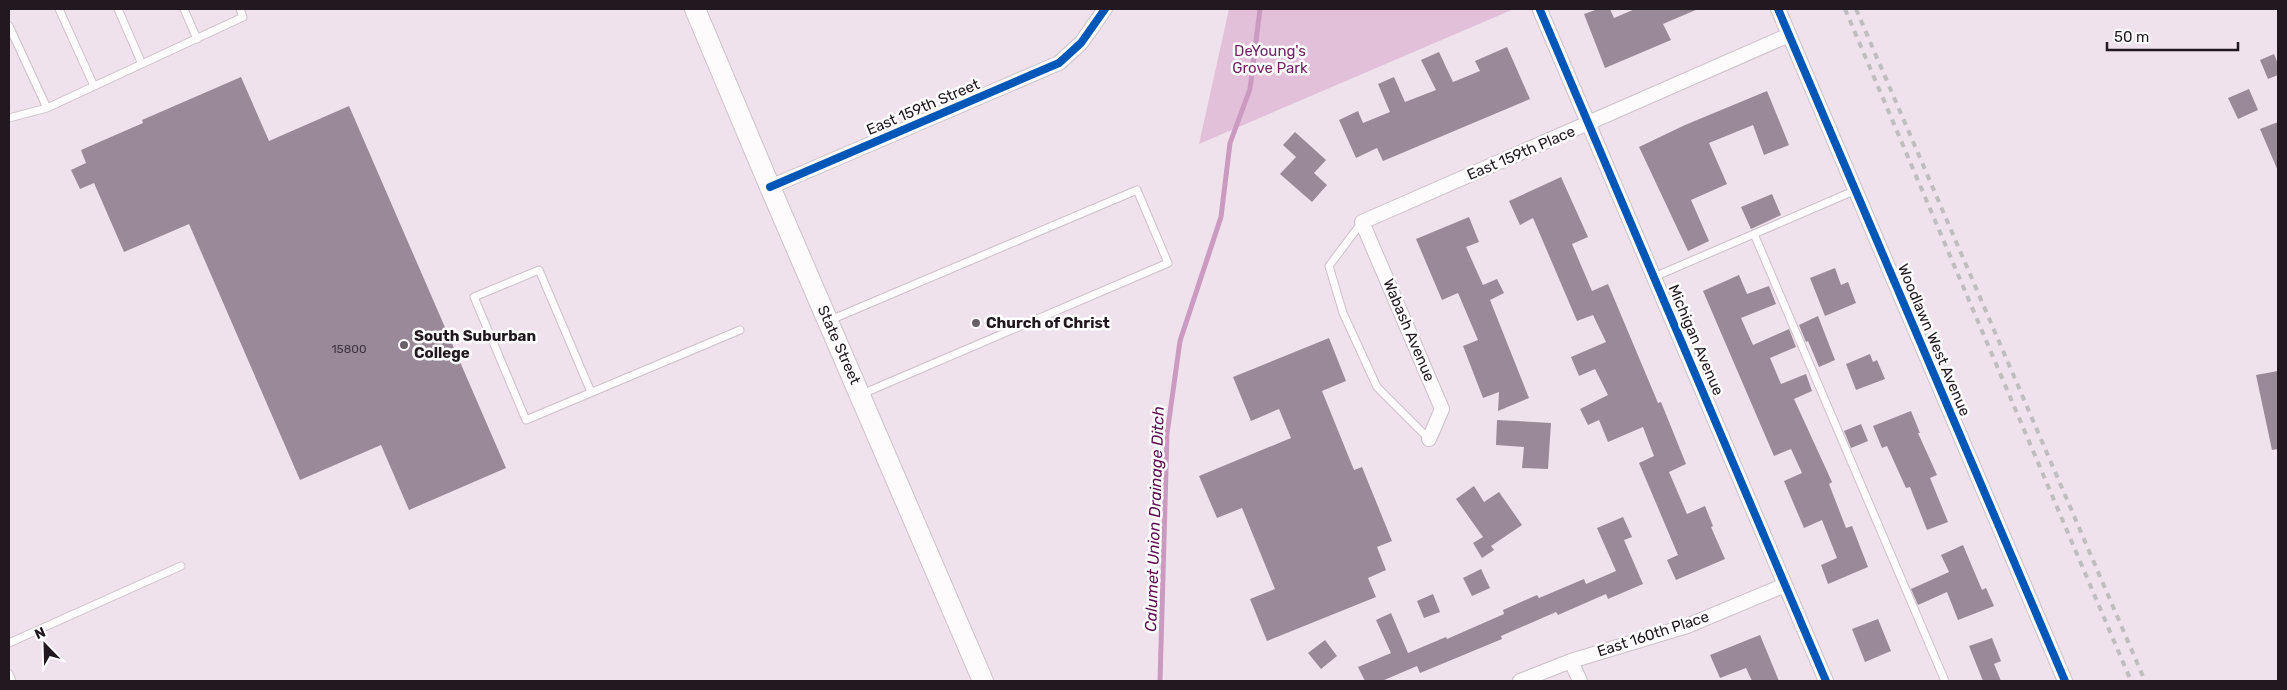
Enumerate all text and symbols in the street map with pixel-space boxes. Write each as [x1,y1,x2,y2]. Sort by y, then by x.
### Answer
scale bar [2107,20,2238,52]
text: 50 m [2114,28,2149,46]
park label: DeYoung's Grove Park [1232,42,1308,77]
street label: East 159th Street [864,75,982,139]
street label: East 159th Place [1464,122,1578,184]
street label: Woodlawn West Avenue [1894,261,1974,419]
street label: Wabash Avenue [1379,276,1439,384]
street label: Michigan Avenue [1665,282,1727,398]
street label: State Street [814,303,865,387]
place label: Church of Christ [986,314,1110,332]
marker: Church of Christ [970,317,982,329]
place label: South Suburban College [414,327,536,362]
marker: South Suburban College [398,339,410,351]
house number: 15800 [331,342,367,356]
water label: Calumet Union Drainage Ditch [1141,406,1168,632]
street label: East 160th Place [1595,607,1711,661]
north arrow [20,620,70,670]
text: N [32,624,48,643]

